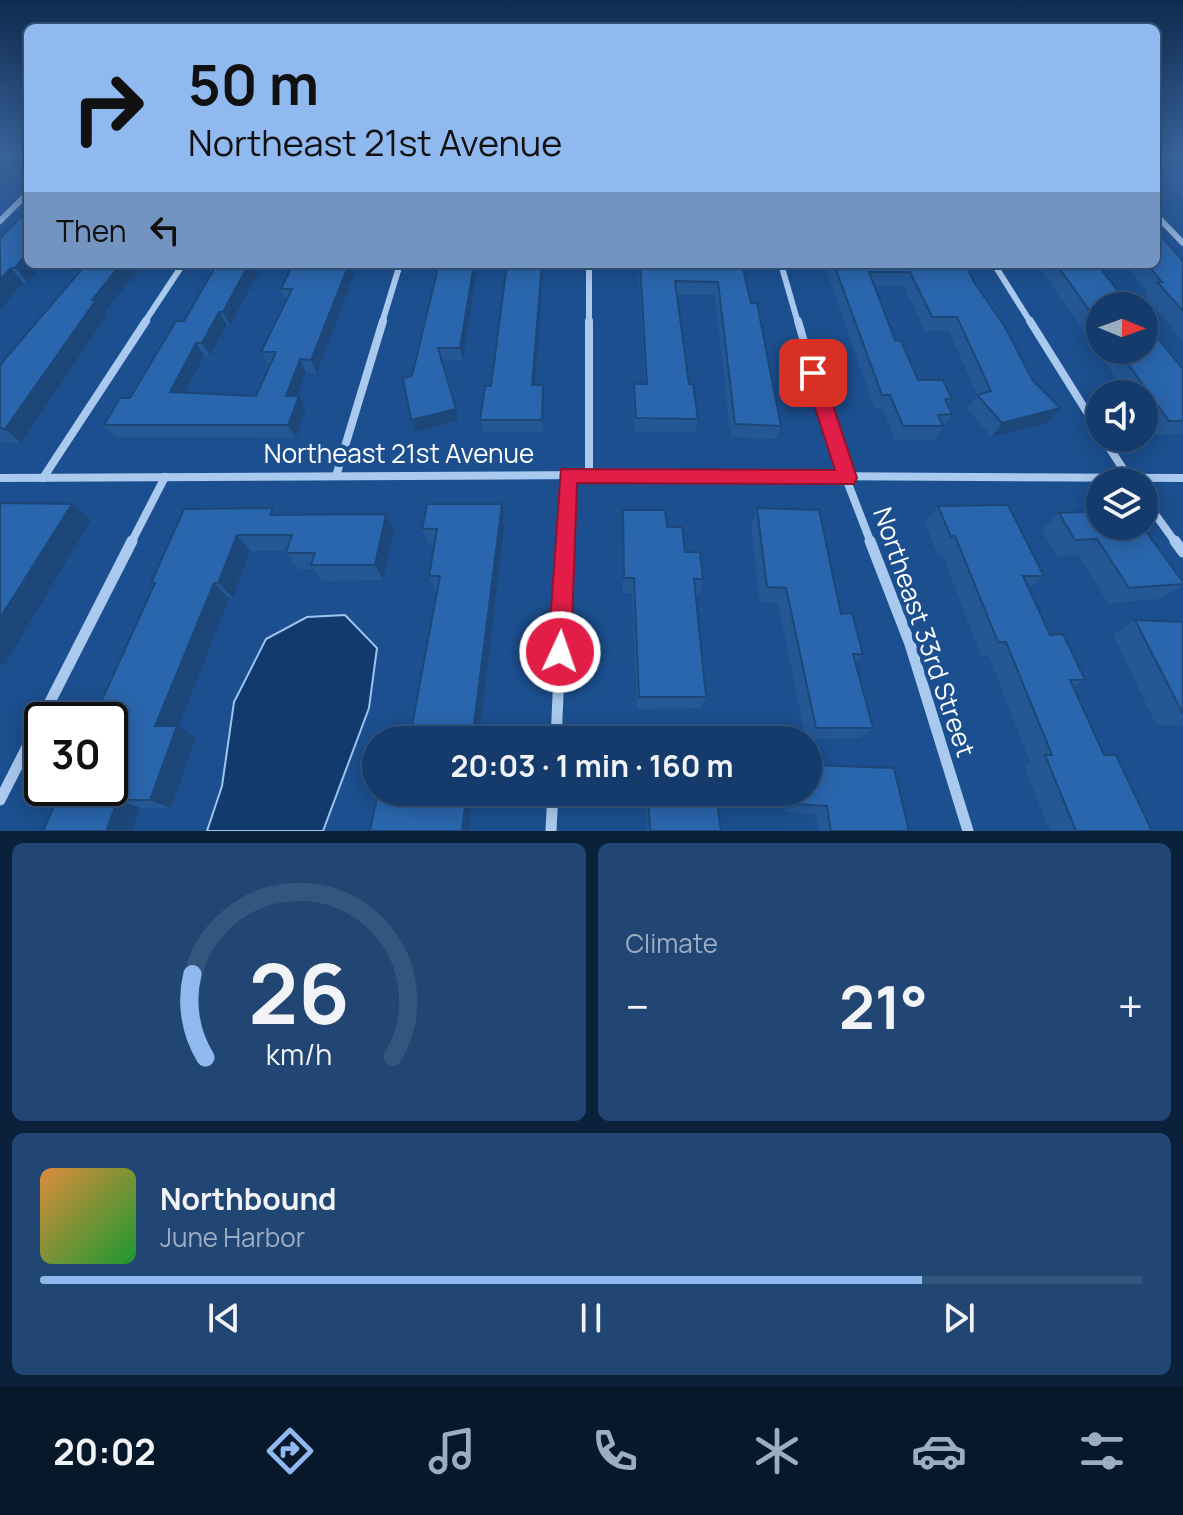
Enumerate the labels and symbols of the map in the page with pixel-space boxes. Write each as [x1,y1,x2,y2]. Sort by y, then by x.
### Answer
north arrow [1086,292,1158,364]
pin [779,339,847,407]
street label: Northeast 21st Avenue [264,435,534,471]
street label: Northeast 33rd Street [865,502,985,761]
position arrow [518,610,602,694]
speed limit sign: 30 [24,702,128,806]

